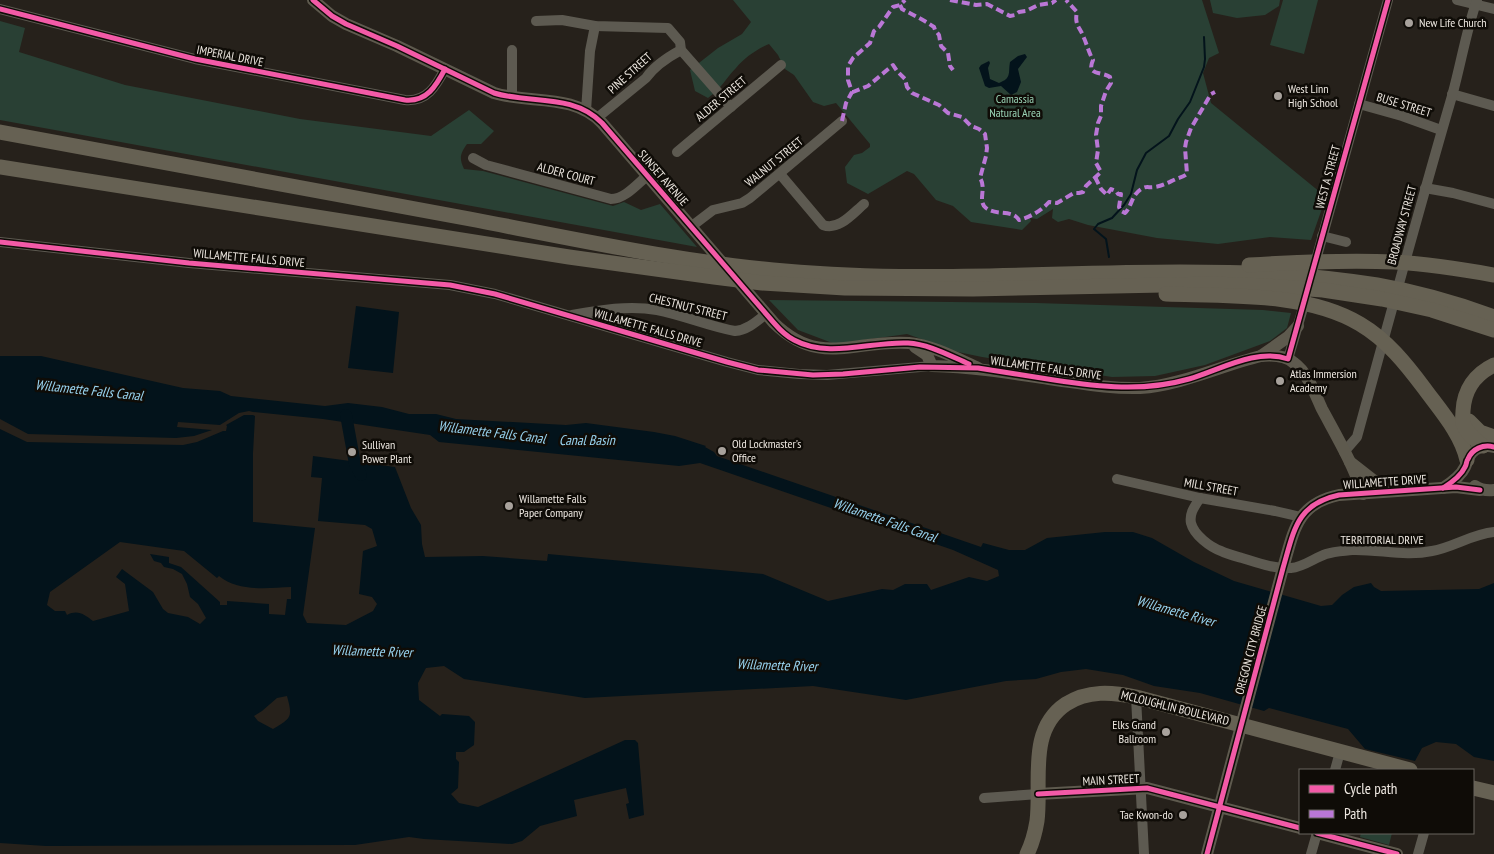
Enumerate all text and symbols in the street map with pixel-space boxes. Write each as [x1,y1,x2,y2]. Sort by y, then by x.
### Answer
place label: New Life Church [1419,15,1487,30]
marker: New Life Church [1403,17,1415,29]
street label: IMPERIAL DRIVE [195,42,265,69]
street label: PINE STREET [604,48,655,96]
street label: ALDER STREET [692,72,750,124]
place label: West Linn High School [1288,81,1338,110]
street label: BUSE STREET [1375,89,1434,120]
marker: West Linn High School [1272,90,1284,102]
park label: Camassia Natural Area [989,91,1041,120]
street label: WALNUT STREET [742,133,806,190]
street label: WEST A STREET [1312,143,1343,210]
street label: SUNSET AVENUE [635,147,692,209]
street label: ALDER COURT [536,159,597,189]
street label: BROADWAY STREET [1384,183,1419,266]
street label: WILLAMETTE FALLS DRIVE [193,245,305,270]
street label: CHESTNUT STREET [648,290,729,324]
street label: WILLAMETTE FALLS DRIVE [592,305,704,350]
street label: WILLAMETTE FALLS DRIVE [990,352,1102,383]
place label: Atlas Immersion Academy [1290,366,1357,395]
water label: Willamette Falls Canal [34,375,145,405]
marker: Atlas Immersion Academy [1274,375,1286,387]
water label: Willamette Falls Canal [437,416,549,448]
water label: Canal Basin [559,431,616,449]
place label: Old Lockmaster's Office [732,436,801,465]
place label: Sullivan Power Plant [362,437,412,466]
marker: Old Lockmaster's Office [716,445,728,457]
marker: Sullivan Power Plant [346,446,358,458]
street label: WILLAMETTE DRIVE [1343,471,1427,492]
street label: MILL STREET [1183,474,1240,499]
place label: Willamette Falls Paper Company [519,491,586,520]
water label: Willamette Falls Canal [831,494,941,547]
marker: Willamette Falls Paper Company [503,500,515,512]
street label: TERRITORIAL DRIVE [1340,532,1424,547]
water label: Willamette River [1135,591,1219,631]
street label: OREGON CITY BRIDGE [1231,604,1270,696]
water label: Willamette River [331,641,415,661]
water label: Willamette River [736,655,820,675]
street label: MCLOUGHLIN BOULEVARD [1120,687,1231,728]
place label: Elks Grand Ballroom [1112,717,1156,746]
marker: Elks Grand Ballroom [1160,726,1172,738]
legend [1299,769,1474,834]
street label: MAIN STREET [1082,770,1140,788]
text: Cycle path [1344,779,1397,798]
text: Path [1344,804,1367,823]
place label: Tae Kwon-do [1120,807,1173,822]
marker: Tae Kwon-do [1177,809,1189,821]

